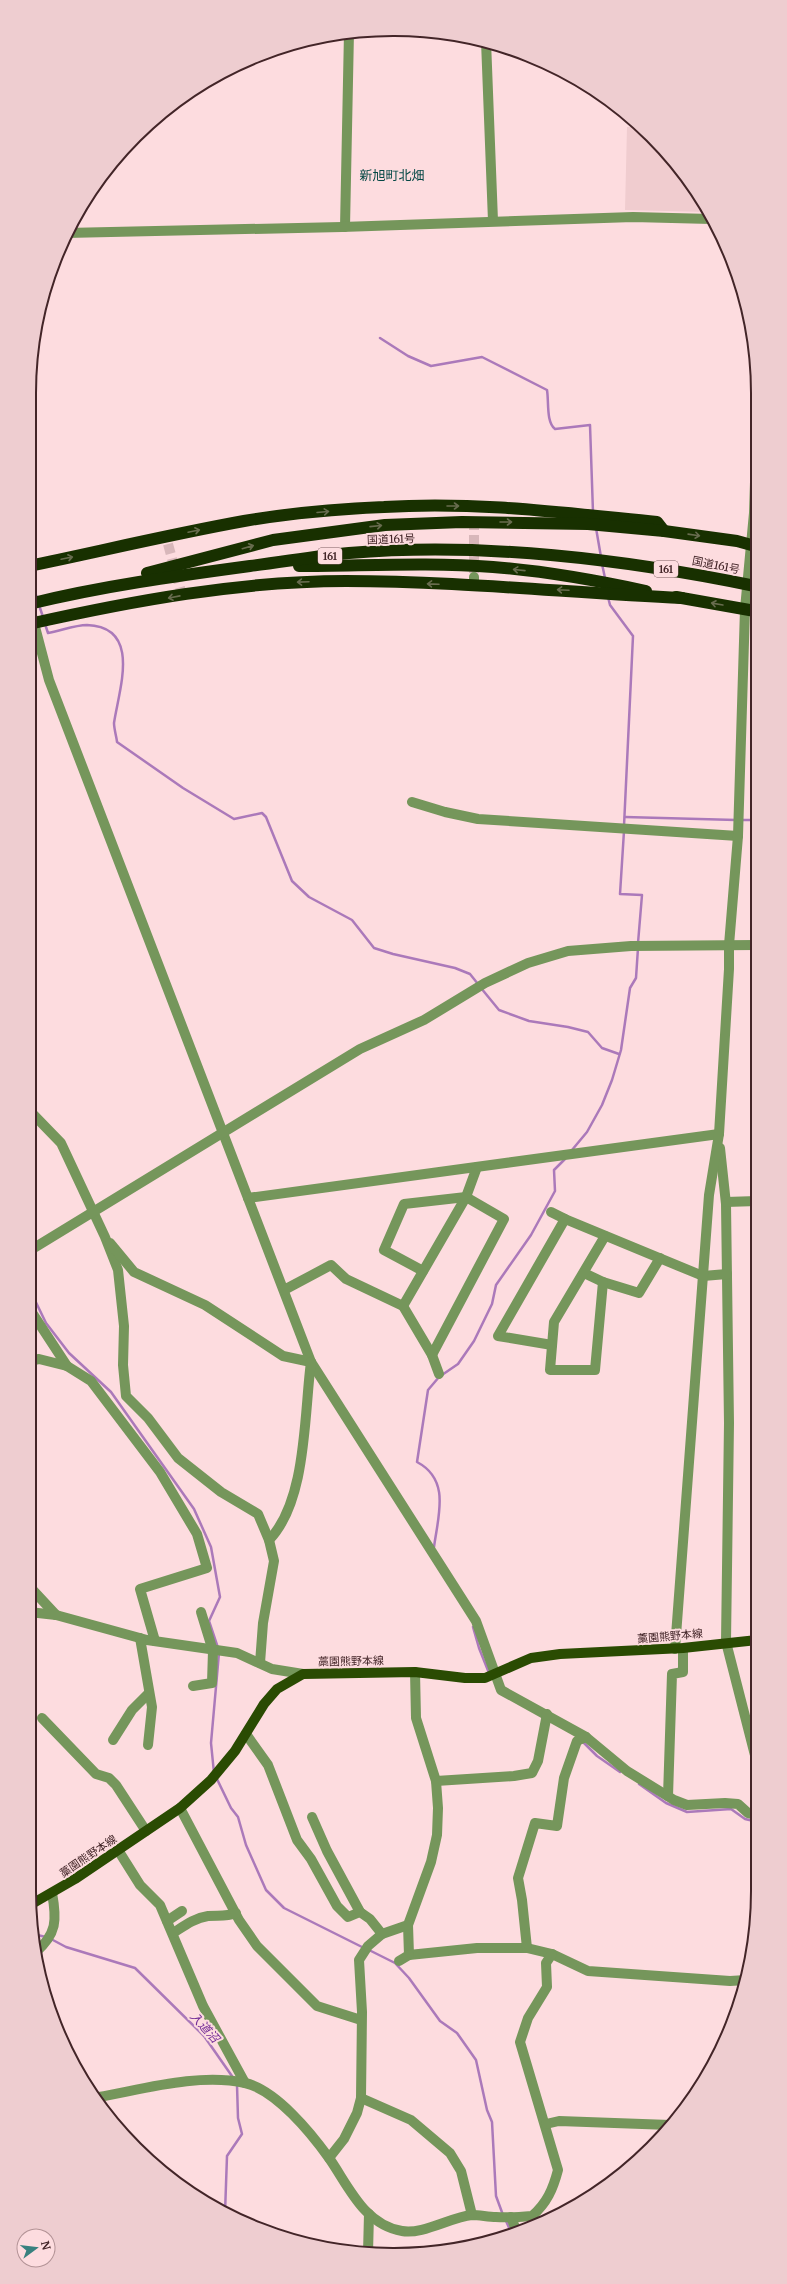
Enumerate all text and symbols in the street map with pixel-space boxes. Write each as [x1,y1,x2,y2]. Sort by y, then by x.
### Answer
district label: 新旭町北畑 [359,167,425,184]
one-way arrow [446,502,459,510]
one-way arrow [316,508,329,515]
one-way arrow [499,518,512,526]
one-way arrow [369,523,382,530]
one-way arrow [188,527,201,535]
street label: 国道161号 [367,531,415,547]
one-way arrow [687,531,700,539]
one-way arrow [241,543,254,550]
road number: 161 [318,548,342,564]
one-way arrow [60,554,73,562]
street label: 国道161号 [691,554,741,576]
road number: 161 [654,561,678,577]
one-way arrow [513,566,526,574]
one-way arrow [297,579,310,586]
one-way arrow [427,580,440,588]
one-way arrow [557,587,570,594]
one-way arrow [168,593,181,601]
one-way arrow [711,600,724,608]
street label: 藁園熊野本線 [637,1626,703,1646]
street label: 藁園熊野本線 [318,1653,384,1669]
street label: 藁園熊野本線 [57,1832,119,1880]
water label: 入道沼 [187,2009,224,2047]
north arrow [16,2228,56,2268]
text: N [38,2239,54,2252]

